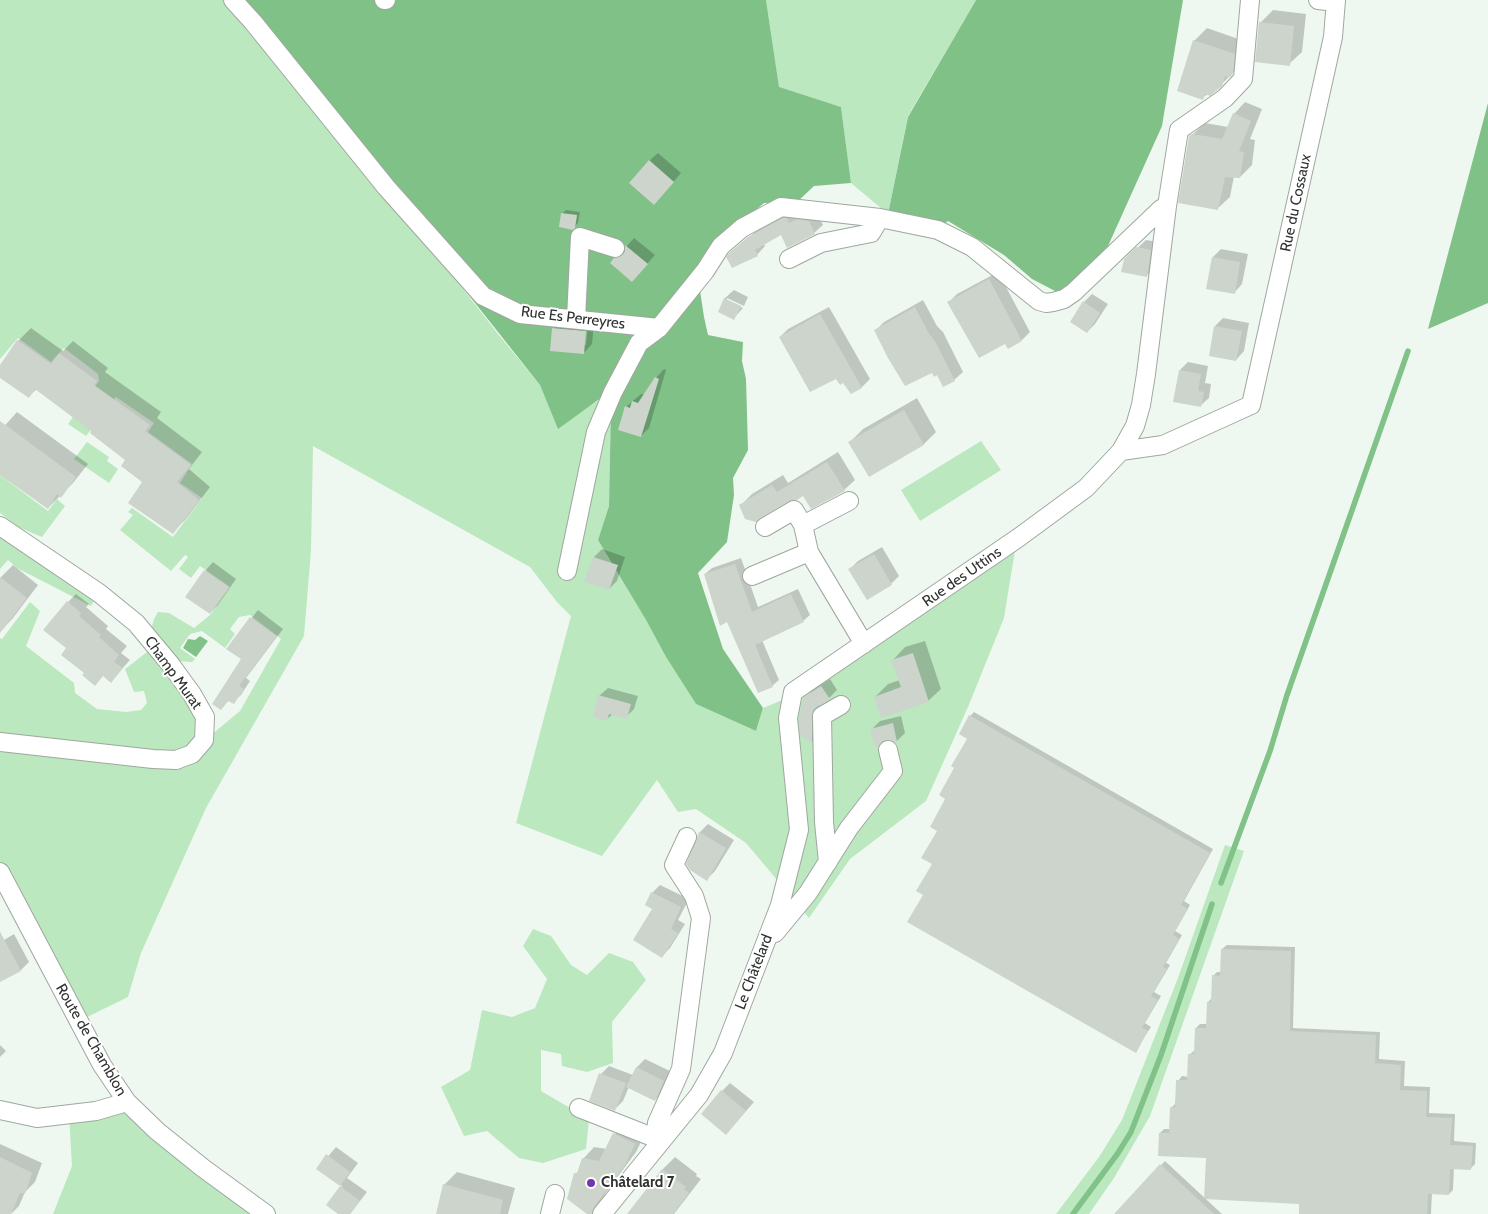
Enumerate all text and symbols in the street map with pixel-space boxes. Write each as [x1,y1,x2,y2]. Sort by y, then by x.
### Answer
street label: Rue du Cossaux [1277,153,1315,253]
street label: Rue Es Perreyres [520,303,626,333]
street label: Rue des Uttins [919,543,1005,611]
street label: Champ Murat [140,633,206,713]
street label: Le Châtelard [731,932,777,1012]
street label: Route de Chamblon [52,981,130,1099]
place label: Châtelard 7 [601,1174,674,1192]
marker: Châtelard 7 [585,1177,597,1189]

